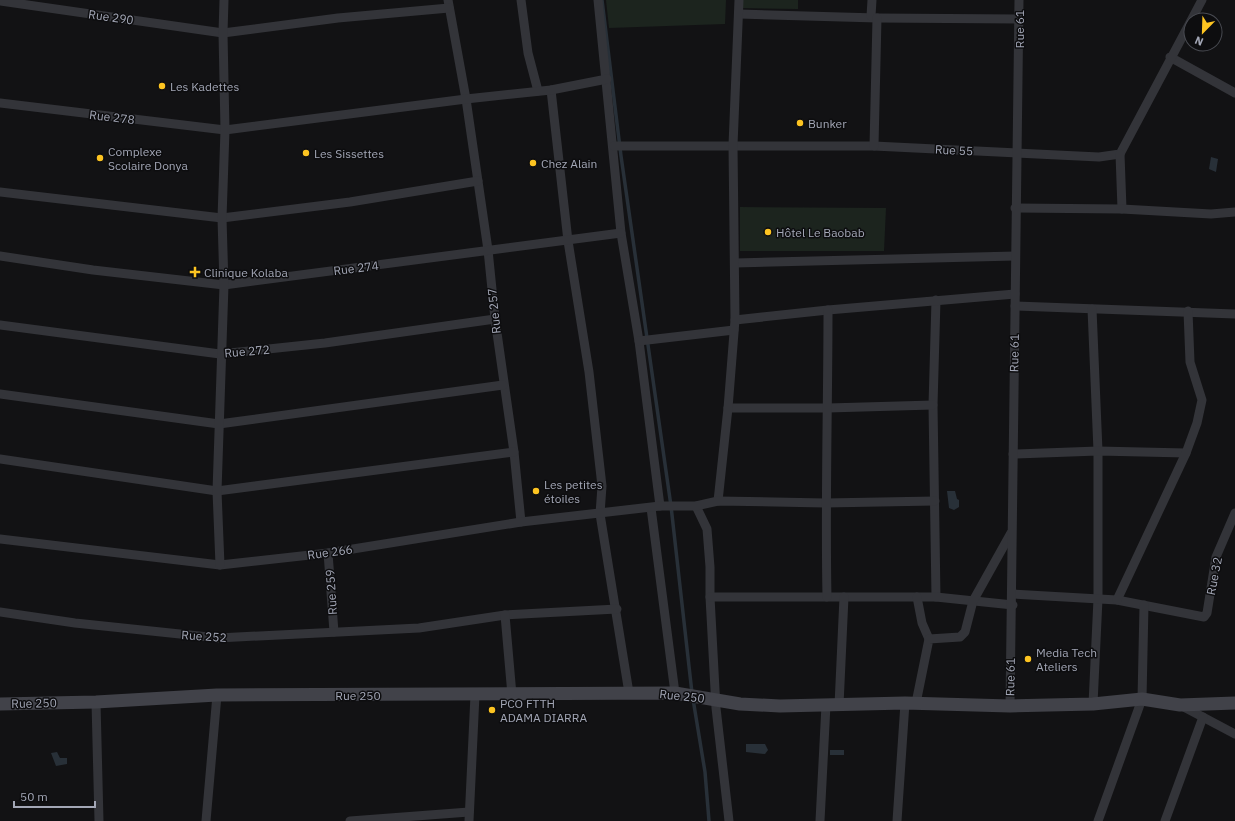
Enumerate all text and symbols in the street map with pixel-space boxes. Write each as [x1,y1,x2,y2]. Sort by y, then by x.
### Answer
street label: Rue 290 [87,6,135,28]
street label: Rue 61 [1012,10,1027,48]
north arrow [1183,12,1223,52]
text: N [1193,33,1205,49]
place label: Les Kadettes [170,79,239,94]
marker: Les Kadettes [157,81,167,91]
street label: Rue 278 [88,107,136,127]
place label: Bunker [808,116,847,131]
marker: Bunker [795,118,805,128]
street label: Rue 55 [934,142,974,158]
place label: Complexe Scolaire Donya [108,144,188,173]
place label: Les Sissettes [314,146,384,161]
marker: Les Sissettes [301,148,311,158]
marker: Complexe Scolaire Donya [95,153,105,163]
place label: Chez Alain [541,156,597,171]
marker: Chez Alain [528,158,538,168]
place label: Hôtel Le Baobab [776,225,865,240]
marker: Hôtel Le Baobab [763,227,773,237]
street label: Rue 274 [332,258,380,278]
place label: Clinique Kolaba [204,265,288,280]
marker: Clinique Kolaba [189,266,201,278]
street label: Rue 257 [484,288,504,334]
street label: Rue 61 [1006,334,1022,372]
street label: Rue 272 [224,342,270,360]
place label: Les petites étoiles [544,477,603,506]
marker: Les petites étoiles [531,486,541,496]
street label: Rue 266 [306,541,354,563]
street label: Rue 32 [1203,556,1225,596]
street label: Rue 259 [322,569,340,615]
street label: Rue 252 [181,627,227,645]
place label: Media Tech Ateliers [1036,645,1097,674]
marker: Media Tech Ateliers [1023,654,1033,664]
street label: Rue 61 [1002,658,1018,696]
street label: Rue 250 [659,686,705,706]
street label: Rue 250 [335,688,381,703]
street label: Rue 250 [11,695,57,711]
place label: PCO FTTH ADAMA DIARRA [500,696,587,725]
marker: PCO FTTH ADAMA DIARRA [487,705,497,715]
scale bar [14,783,95,809]
text: 50 m [20,789,48,804]

